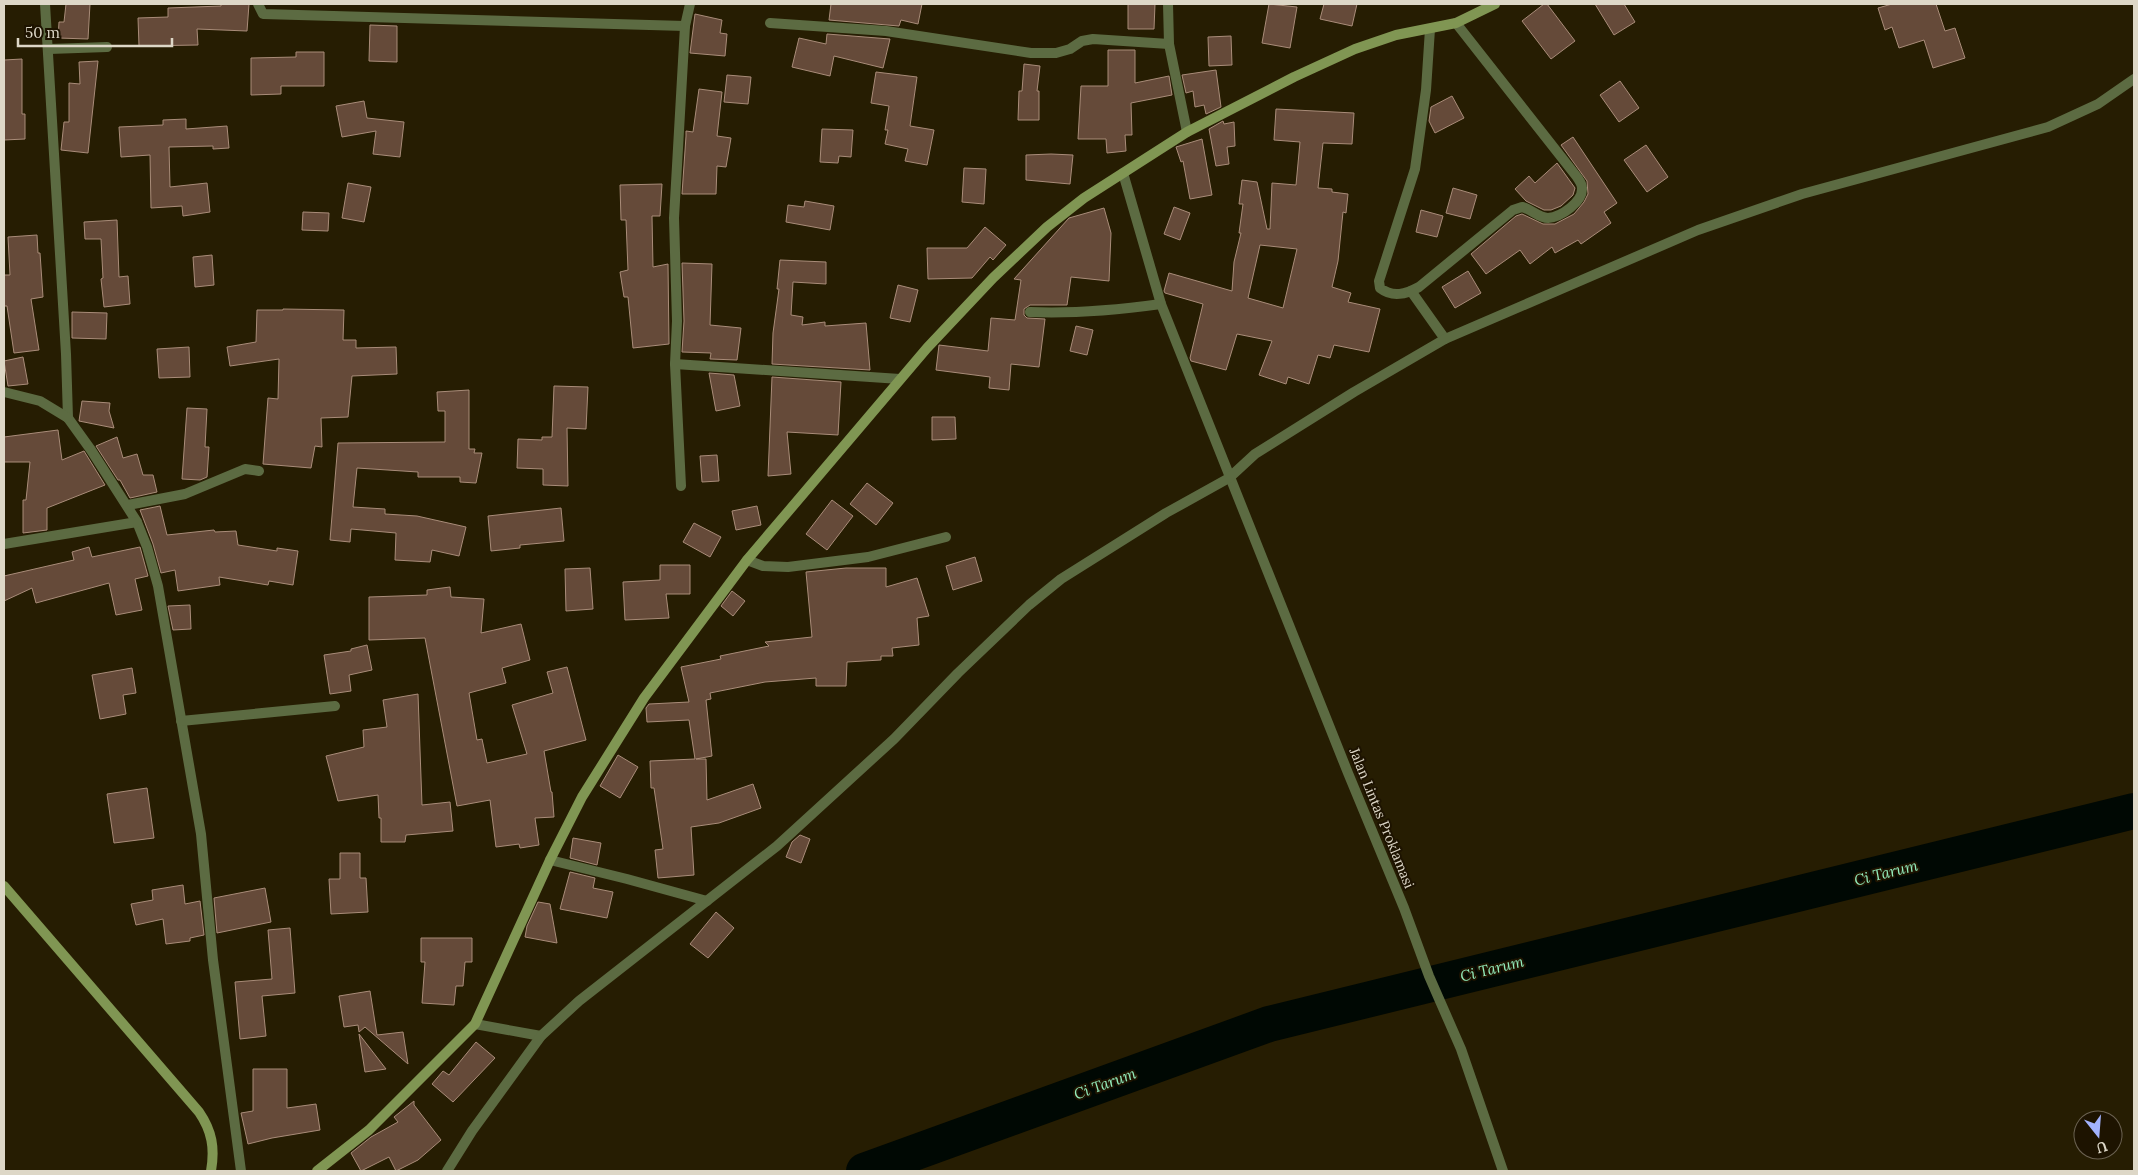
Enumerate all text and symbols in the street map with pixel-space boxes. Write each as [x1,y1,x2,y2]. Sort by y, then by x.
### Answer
scale bar [18,15,171,47]
text: 50 m [25,23,60,42]
street label: Jalan Lintas Proklamasi [1345,744,1418,891]
water label: Ci Tarum [1852,855,1920,890]
water label: Ci Tarum [1458,951,1526,986]
water label: Ci Tarum [1071,1064,1139,1104]
north arrow [2073,1110,2123,1160]
text: U [2094,1137,2110,1158]

